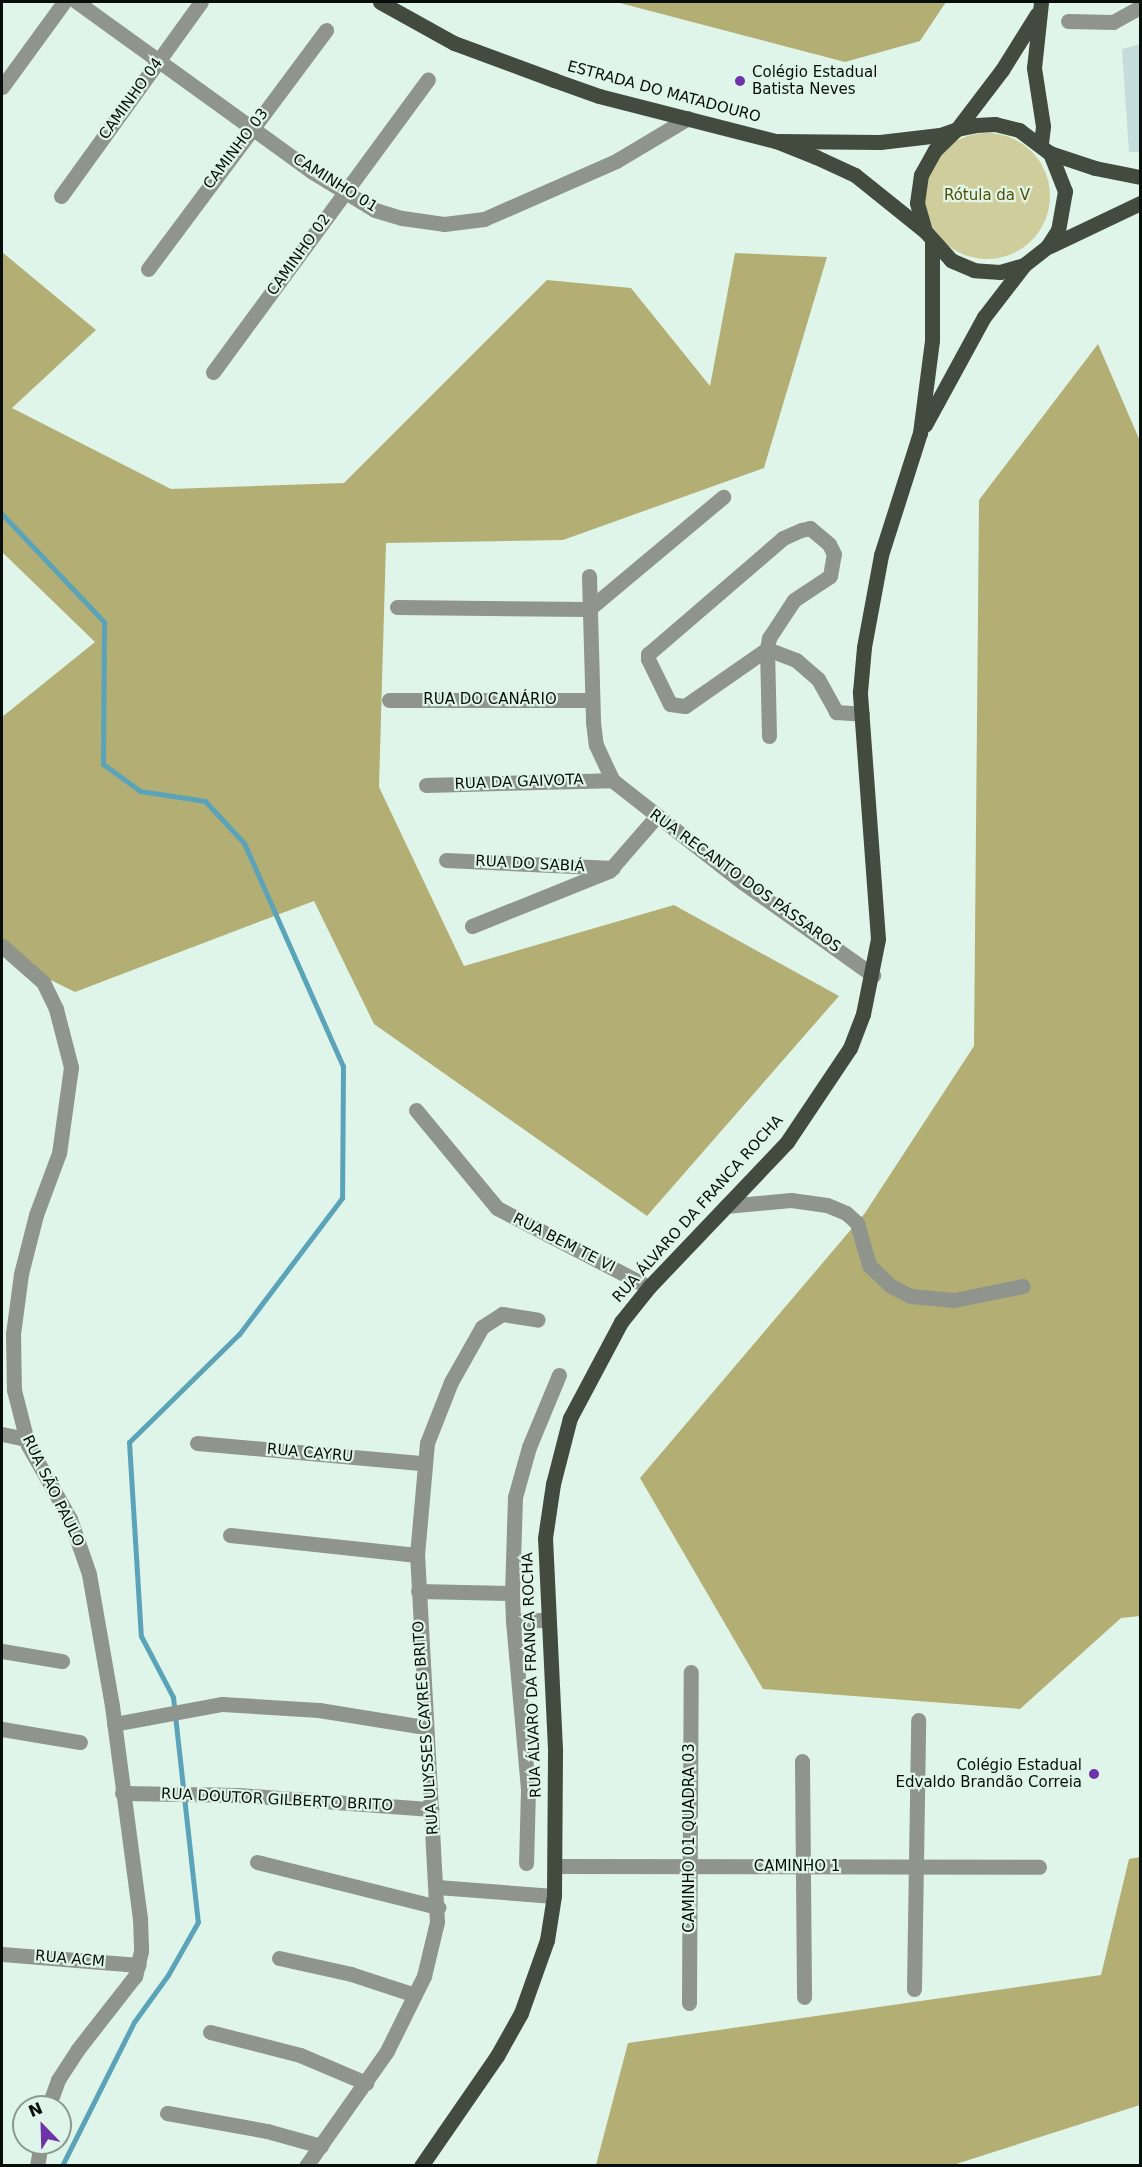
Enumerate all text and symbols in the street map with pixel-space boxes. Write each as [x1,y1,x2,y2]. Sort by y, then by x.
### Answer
street label: CAMINHO 04 [95,55,167,143]
street label: ESTRADA DO MATADOURO [565,57,763,127]
place label: Colégio Estadual Batista Neves [752,63,877,98]
marker: Colégio Estadual Batista Neves [733,74,747,88]
street label: CAMINHO 03 [200,105,272,193]
street label: CAMINHO 01 [289,150,381,216]
park label: Rótula da V [944,187,1030,205]
street label: CAMINHO 02 [263,211,335,299]
street label: RUA DO CANÁRIO [423,691,557,709]
street label: RUA DA GAIVOTA [454,771,584,793]
street label: RUA RECANTO DOS PÁSSAROS [646,806,844,956]
street label: RUA DO SABIÁ [475,852,585,876]
street label: RUA ÁLVARO DA FRANCA ROCHA [609,1112,787,1306]
street label: RUA BEM TE VI [510,1210,618,1276]
street label: RUA SÃO PAULO [18,1432,88,1550]
street label: RUA CAYRU [266,1440,354,1466]
street label: RUA ÁLVARO DA FRANCA ROCHA [519,1552,545,1798]
street label: RUA ULYSSES CAYRES BRITO [410,1620,442,1836]
street label: CAMINHO 01 QUADRA 03 [681,1743,699,1933]
place label: Colégio Estadual Edvaldo Brandão Correia [896,1756,1082,1791]
marker: Colégio Estadual Edvaldo Brandão Correia [1087,1767,1101,1781]
street label: RUA DOUTOR GILBERTO BRITO [161,1785,393,1815]
street label: CAMINHO 1 [754,1858,840,1876]
street label: RUA ACM [34,1947,106,1971]
north arrow [12,2095,72,2155]
text: N [26,2098,45,2121]

